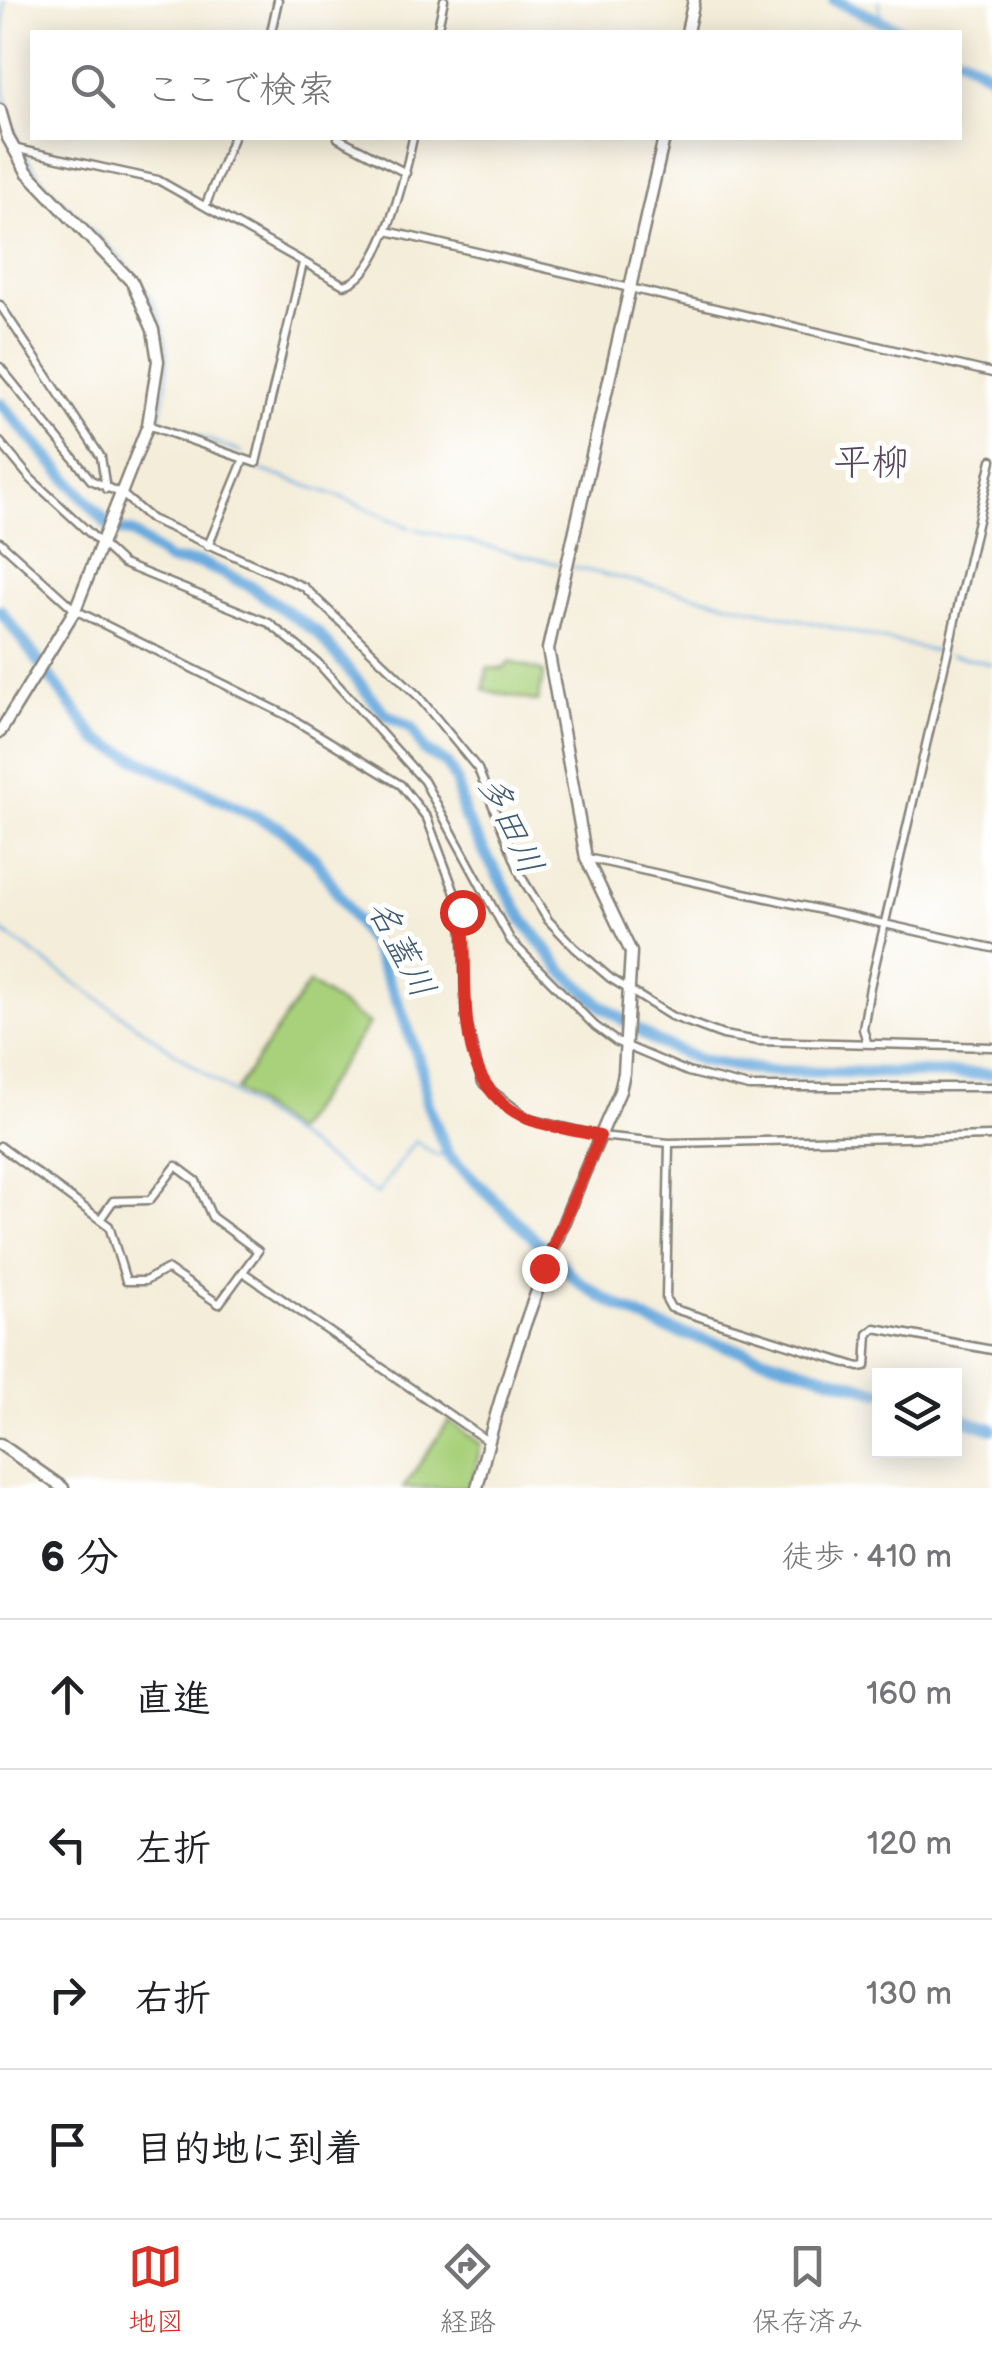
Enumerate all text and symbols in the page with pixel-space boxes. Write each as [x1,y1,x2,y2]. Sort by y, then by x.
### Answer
search box [30,30,962,140]
icon: search [65,58,120,113]
text: ここで検索 [145,68,335,113]
district label: 平柳 [833,441,909,486]
water label: 多田川 [468,768,552,882]
route start [440,890,486,936]
water label: 名蓋川 [358,892,444,1006]
route end [522,1246,568,1292]
map controls [872,1368,962,1458]
button: layers [872,1368,962,1458]
text: 6 分 [40,1533,119,1584]
text: 徒歩 · 410 m [781,1538,952,1577]
icon: ahead [40,1667,95,1722]
text: 160 m [866,1675,952,1714]
text: 直進 [135,1677,211,1722]
icon: left [40,1817,95,1872]
text: 120 m [867,1825,952,1864]
text: 左折 [135,1827,211,1872]
icon: right [40,1967,95,2022]
text: 130 m [866,1975,952,2014]
text: 右折 [135,1977,211,2022]
icon: arrive [40,2117,95,2172]
text: 目的地に到着 [135,2127,363,2172]
tab: 地図 [128,2239,184,2339]
tab: 経路 [440,2239,496,2339]
tab: 保存済み [752,2239,864,2339]

